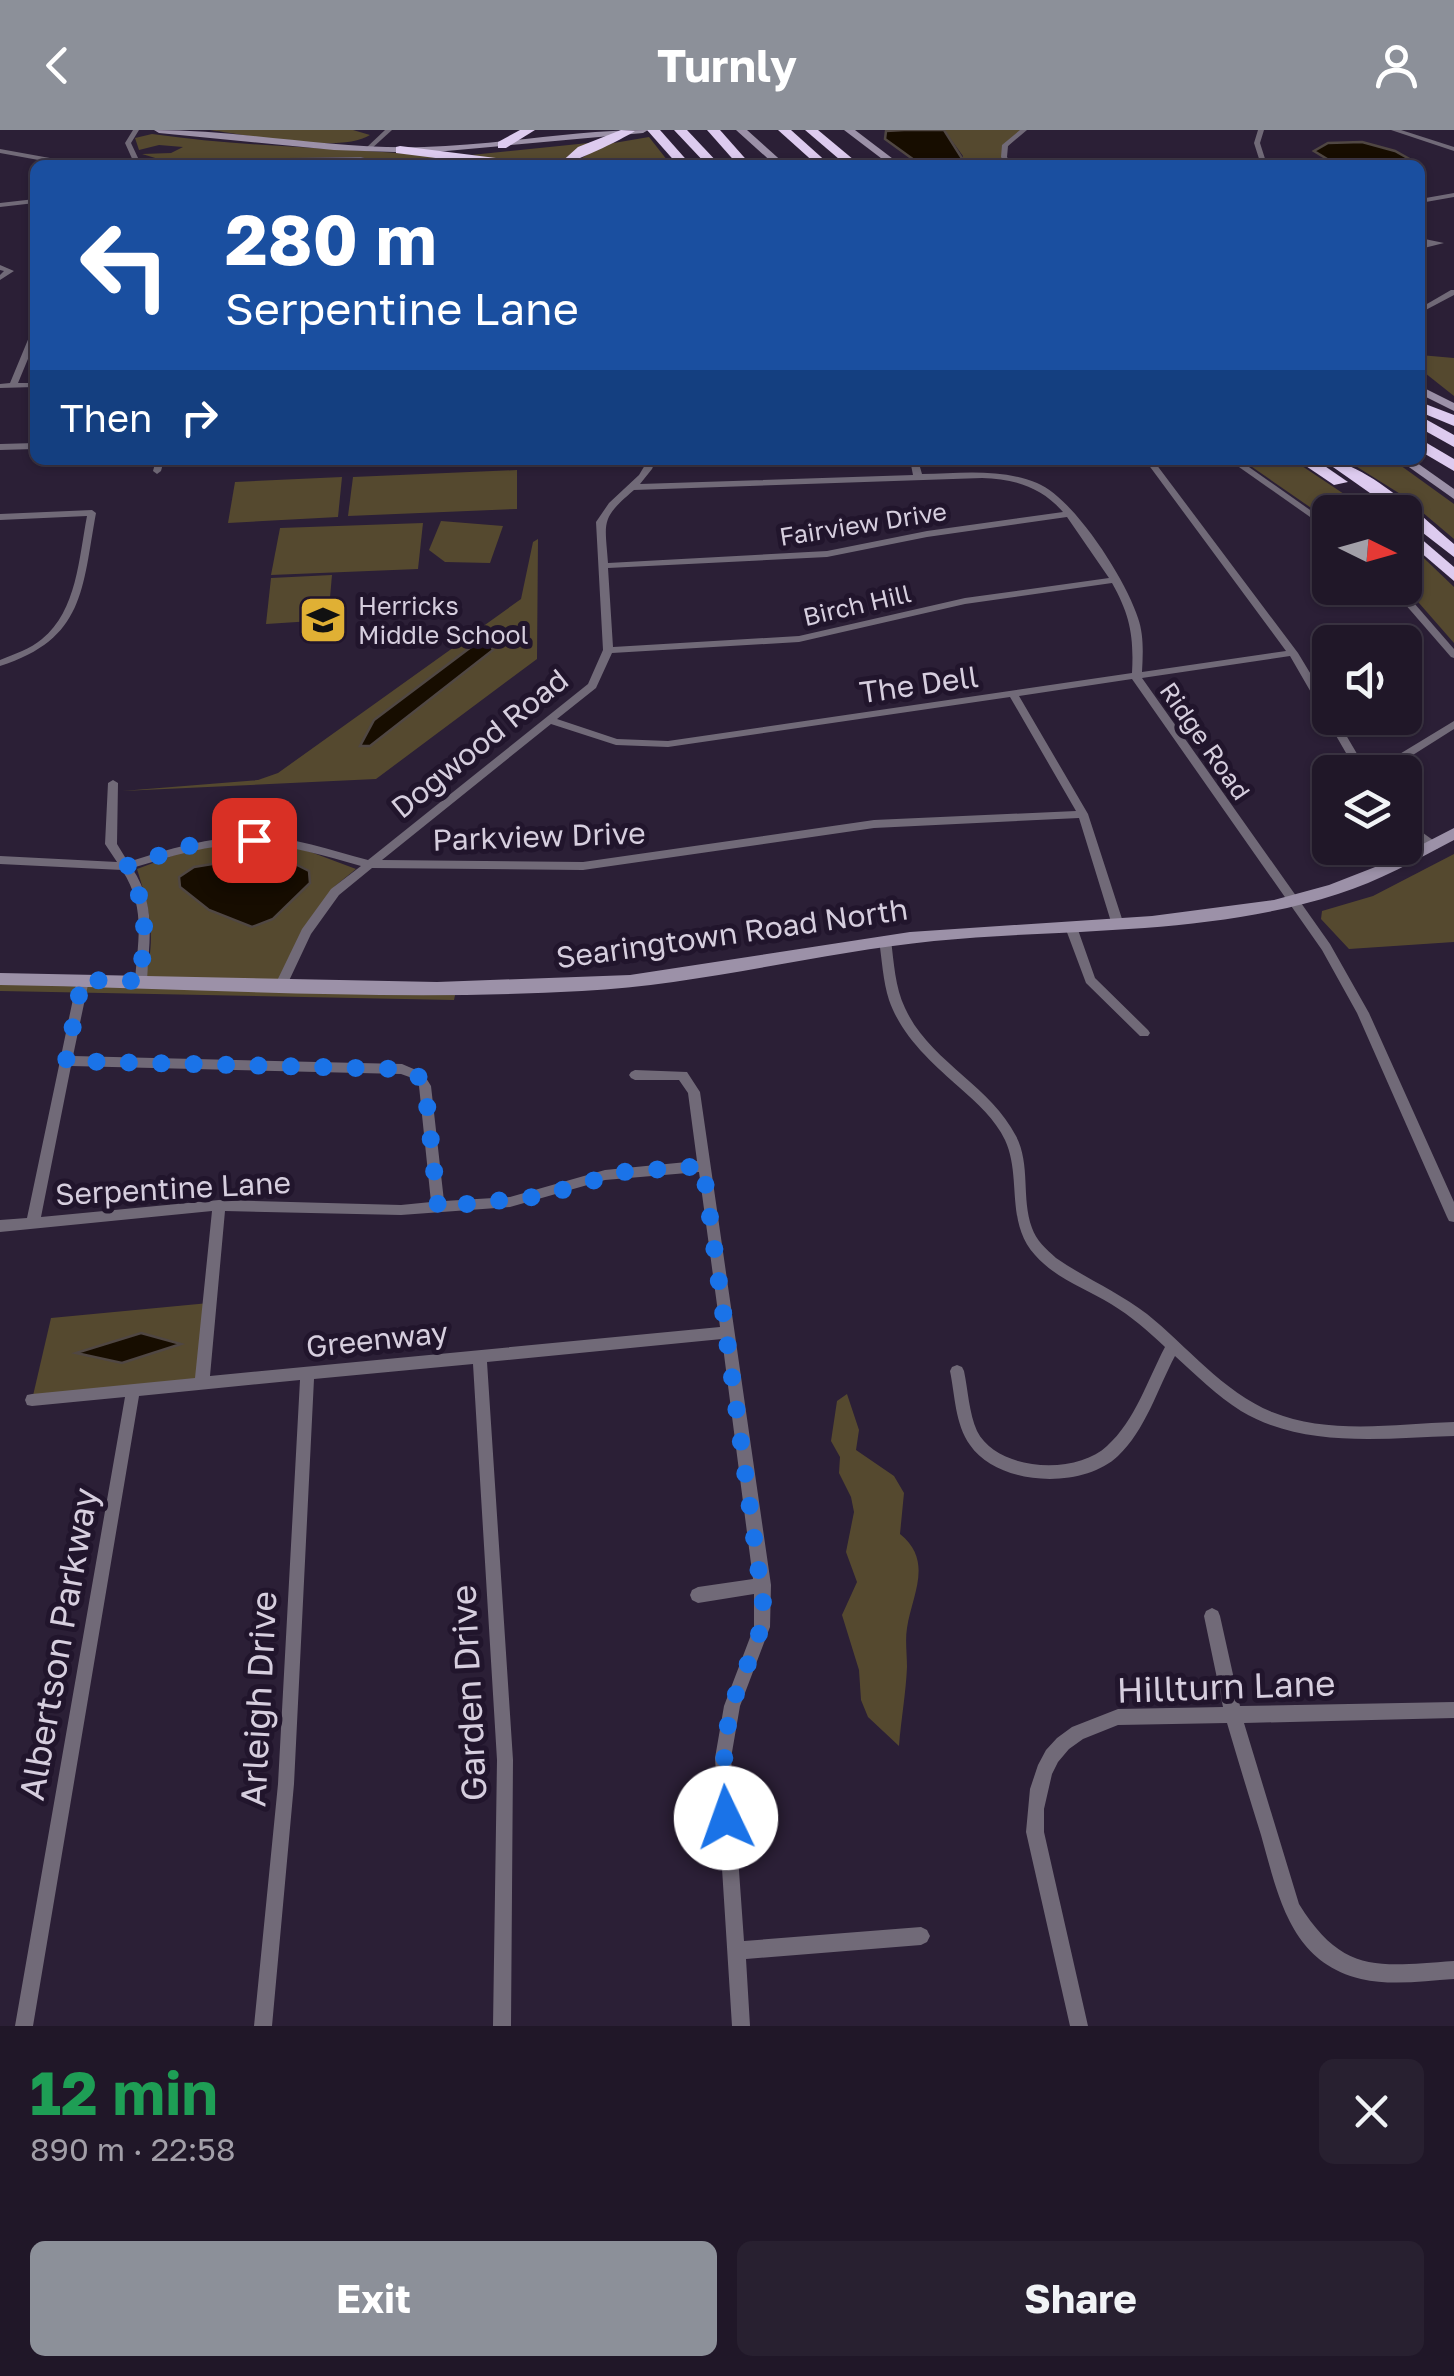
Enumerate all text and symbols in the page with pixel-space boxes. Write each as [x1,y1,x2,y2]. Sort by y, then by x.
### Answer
icon: back [30,38,85,93]
text: Turnly [657,38,797,92]
icon: person [1369,38,1424,93]
text: 280 m [225,196,437,280]
icon: left [60,200,190,330]
text: Serpentine Lane [225,281,579,335]
icon: right [172,390,227,445]
text: Then [60,395,152,440]
street label: Fairview Drive [777,495,949,552]
north arrow [1312,495,1422,605]
map controls [1312,495,1422,865]
street label: Birch Hill [800,577,914,632]
place label: Herricks Middle School [358,590,528,650]
school or university icon: Herricks Middle School [297,594,349,646]
button: sound [1312,625,1422,735]
street label: The Dell [857,658,981,710]
street label: Dogwood Road [384,661,575,825]
street label: Ridge Road [1154,676,1257,805]
button: layers [1312,755,1422,865]
pin [212,798,297,883]
icon: arrive [227,813,282,868]
street label: Parkview Drive [432,814,646,858]
street label: Searingtown Road North [554,891,910,976]
street label: Serpentine Lane [54,1164,292,1212]
street label: Greenway [304,1314,450,1364]
street label: Albertson Parkway [10,1484,106,1803]
street label: Garden Drive [441,1584,495,1802]
street label: Arleigh Drive [231,1590,285,1808]
street label: Hillturn Lane [1116,1661,1336,1711]
position arrow [674,1766,778,1870]
text: 12 min [30,2056,218,2128]
button: close [1319,2059,1424,2164]
text: 890 m · 22:58 [30,2130,235,2168]
button: Exit [30,2241,717,2356]
button: Share [737,2241,1424,2356]

